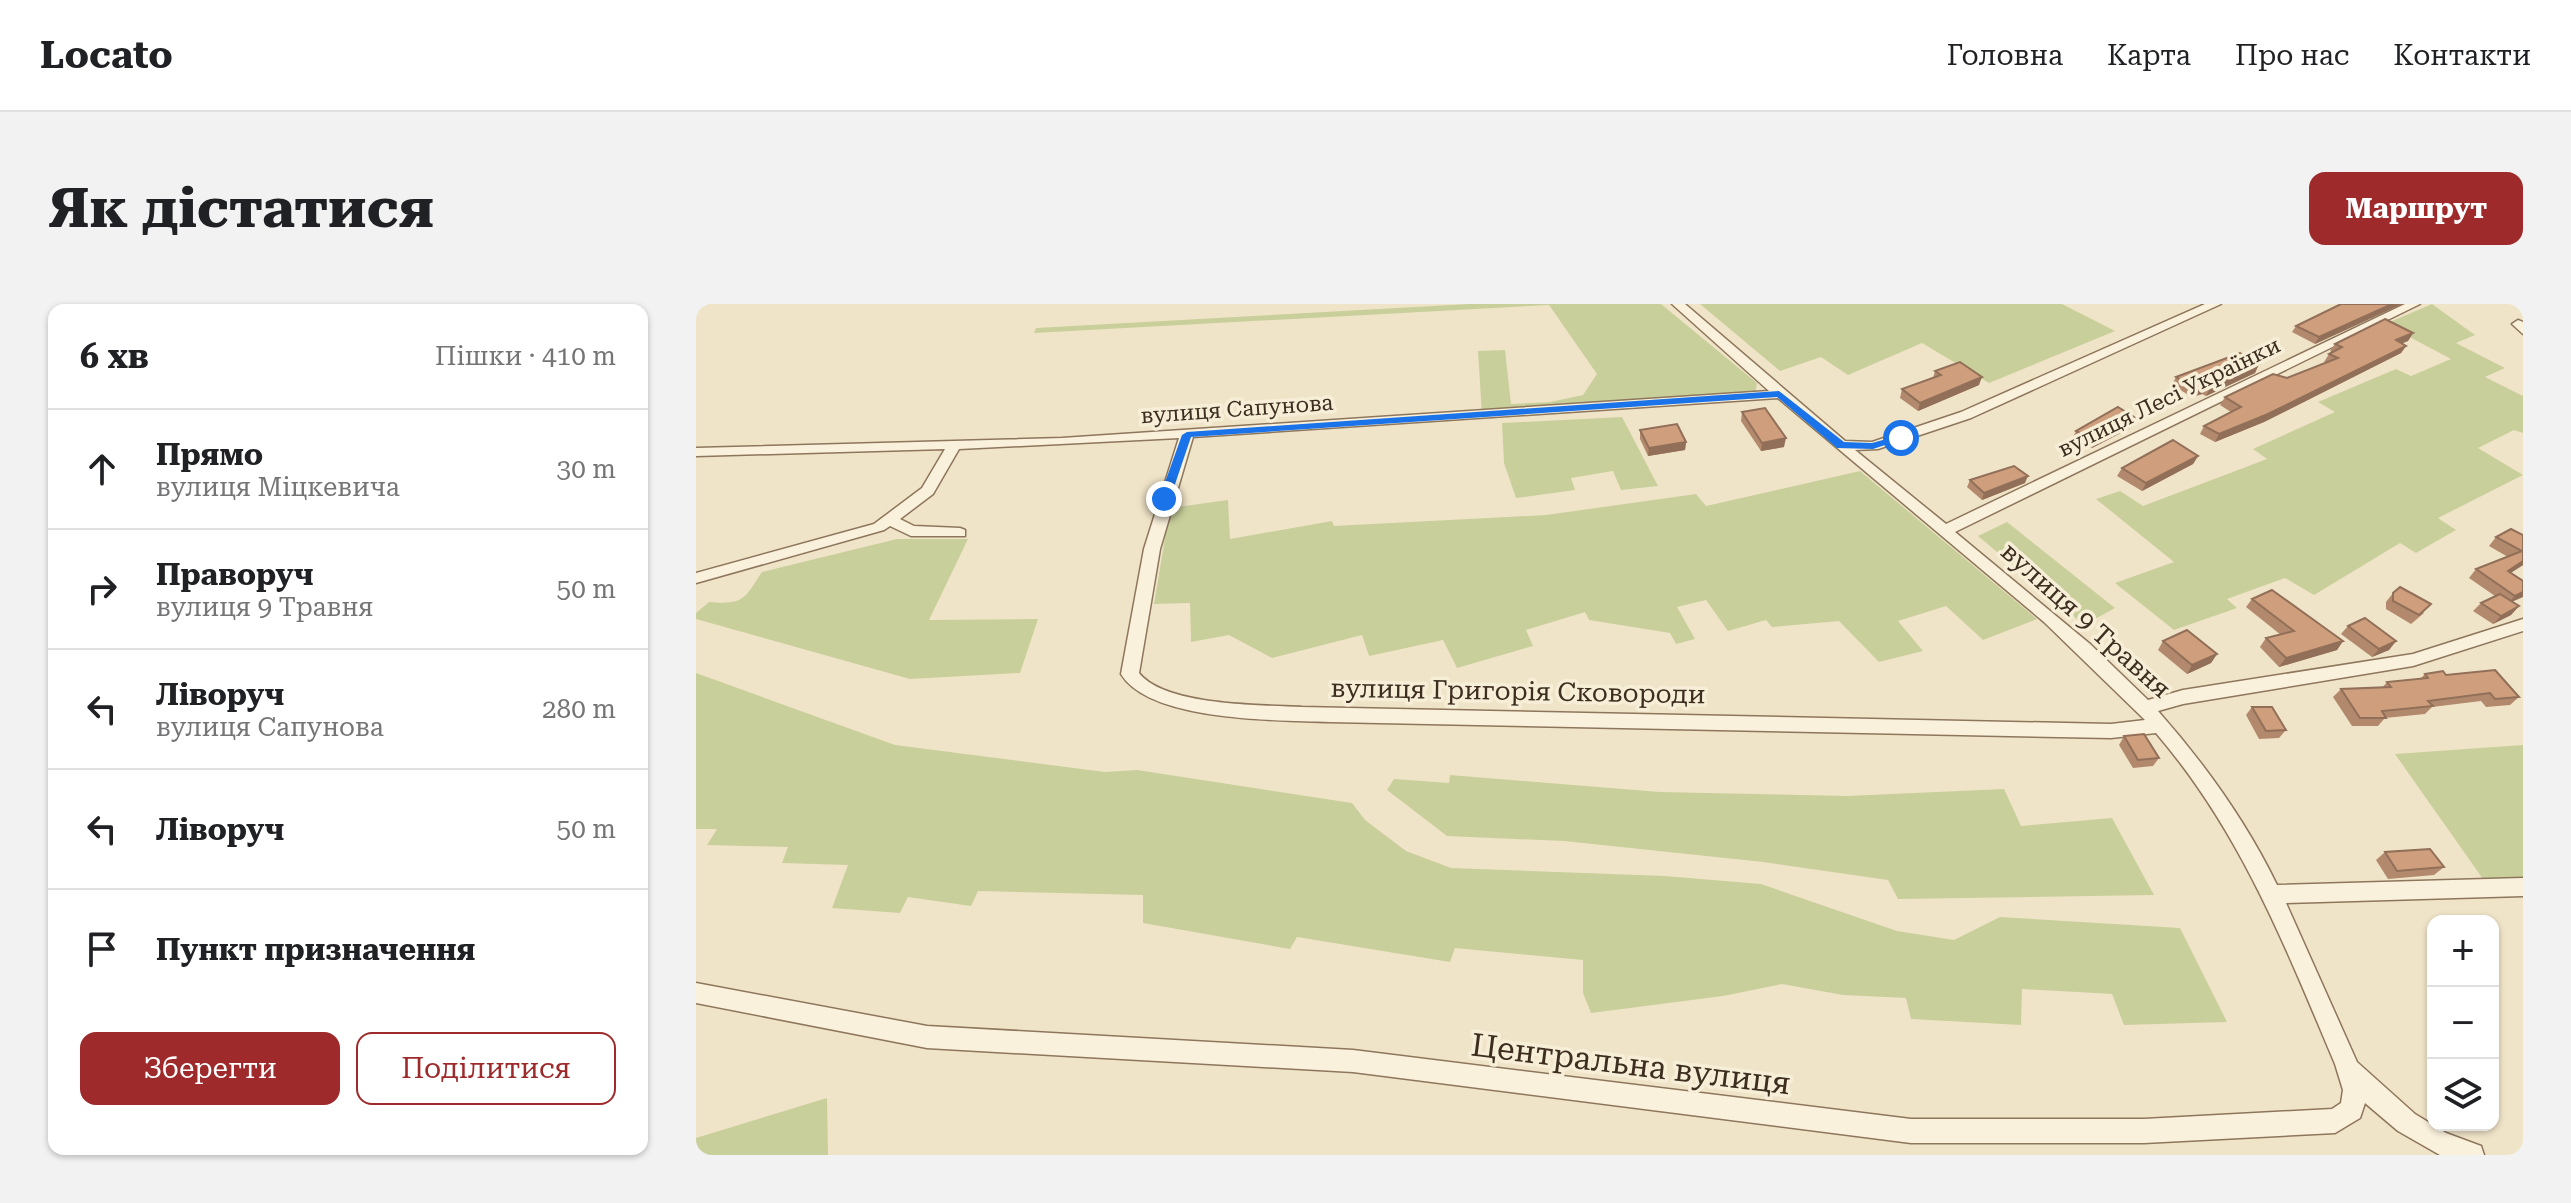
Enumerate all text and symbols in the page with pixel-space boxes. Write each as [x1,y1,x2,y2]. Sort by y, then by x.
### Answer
text: Locato [40,33,173,77]
text: Головна [1947,39,2063,72]
text: Карта [2107,39,2191,72]
text: Про нас [2235,39,2349,72]
text: Контакти [2393,39,2531,72]
button: Маршрут [2309,172,2523,245]
text: Як дістатися [48,175,434,241]
street label: вулиця Лесі Українки [2054,332,2284,462]
text: 6 хв [80,336,149,376]
text: Пішки · 410 m [435,341,616,371]
street label: вулиця Сапунова [1140,390,1334,428]
route start [1883,420,1919,456]
text: Прямо [156,437,263,472]
icon: ahead [80,447,124,491]
text: 30 m [557,454,616,484]
text: вулиця Міцкевича [156,472,400,502]
route end [1146,481,1182,517]
street label: вулиця 9 Травня [1995,536,2177,704]
text: Праворуч [156,557,313,592]
icon: right [80,567,124,611]
text: 50 m [557,574,616,604]
text: вулиця 9 Травня [156,592,373,622]
street label: вулиця Григорія Сковороди [1330,673,1706,709]
text: Ліворуч [156,677,284,712]
icon: left [80,687,124,731]
text: 280 m [542,694,616,724]
text: вулиця Сапунова [156,712,384,742]
icon: left [80,807,124,851]
text: Ліворуч [156,812,284,847]
text: 50 m [557,814,616,844]
map controls [2427,915,2499,1131]
button: + [2427,915,2499,987]
icon: arrive [80,927,124,971]
text: Пункт призначення [156,932,475,967]
button: − [2427,987,2499,1059]
street label: Центральна вулиця [1469,1026,1793,1102]
button: Зберегти [80,1032,340,1105]
button: Поділитися [356,1032,616,1105]
button: layers [2427,1059,2499,1131]

